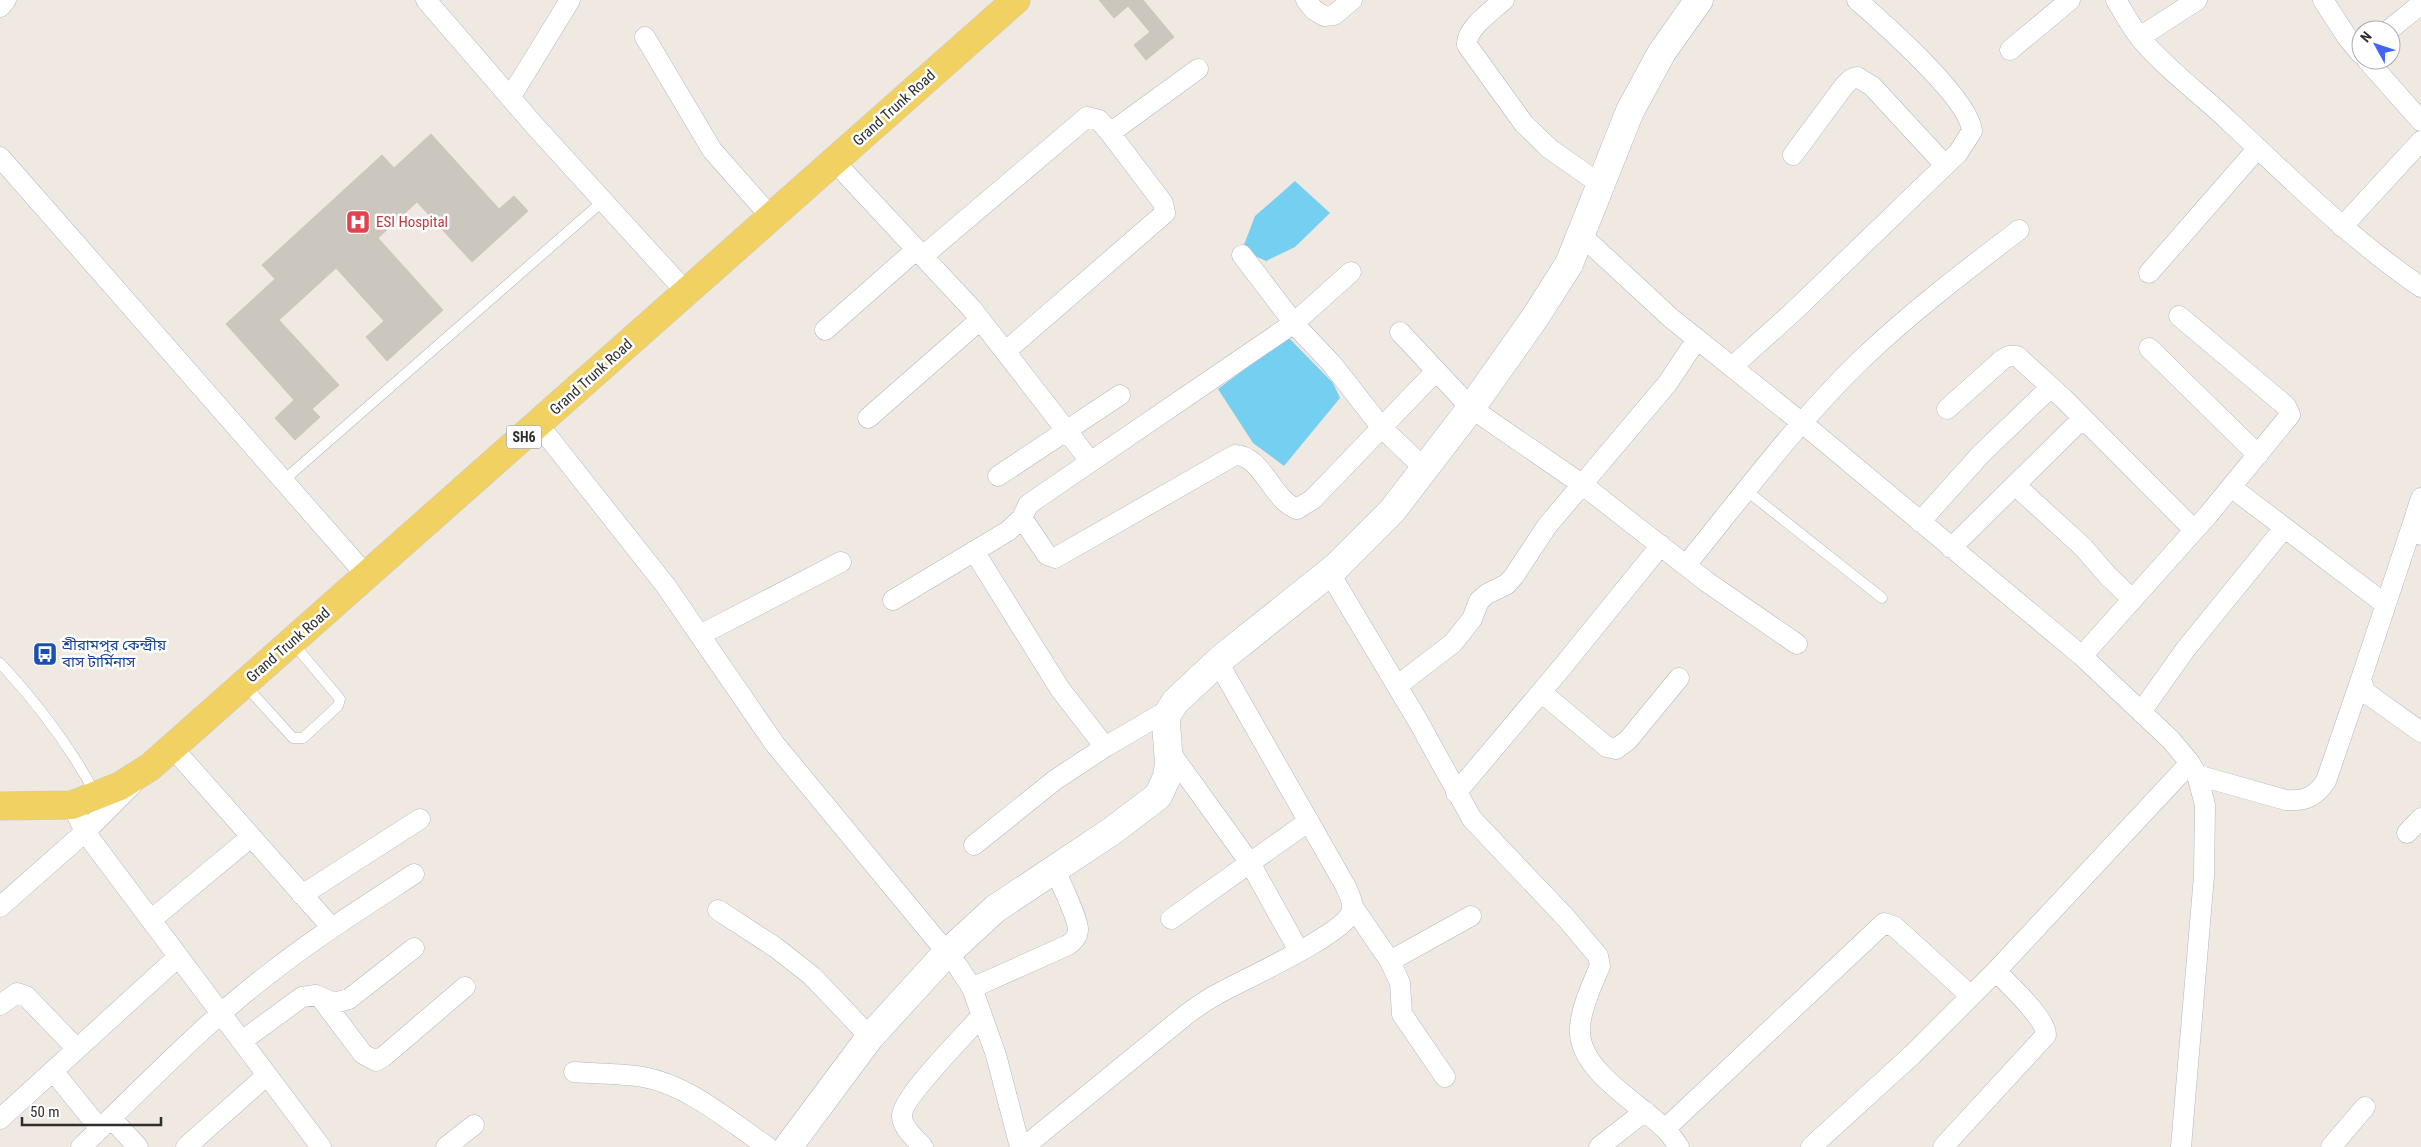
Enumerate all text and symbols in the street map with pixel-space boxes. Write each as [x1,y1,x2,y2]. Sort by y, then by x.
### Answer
north arrow [2351,20,2401,70]
text: N [2357,28,2375,45]
street label: Grand Trunk Road [849,66,939,150]
hospital icon: ESI Hospital [345,209,371,235]
place label: ESI Hospital [376,213,448,231]
street label: Grand Trunk Road [546,335,636,419]
road number: SH6 [506,426,542,448]
street label: Grand Trunk Road [243,604,333,686]
place label: শ্রীরামপুর কেন্দ্রীয় বাস টার্মিনাস [61,636,167,671]
bus stop icon: শ্রীরামপুর কেন্দ্রীয় বাস টার্মিনাস [32,641,58,667]
scale bar [22,1094,161,1126]
text: 50 m [30,1103,60,1121]

